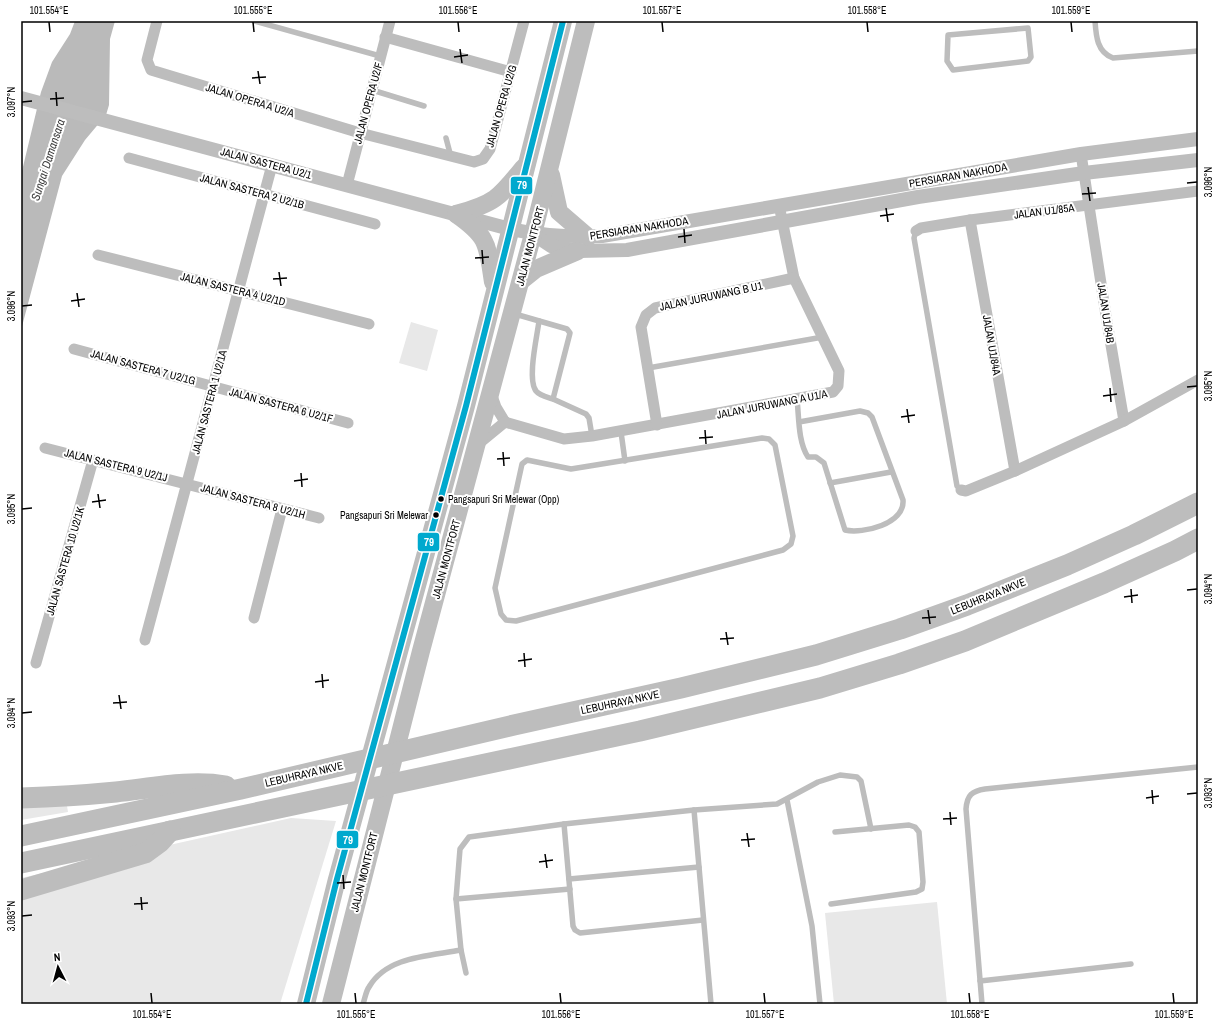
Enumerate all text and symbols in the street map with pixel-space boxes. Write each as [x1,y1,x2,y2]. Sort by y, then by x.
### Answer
text: 101.554°E [29,4,69,17]
text: 101.555°E [233,4,273,17]
text: 101.556°E [438,4,478,17]
text: 101.557°E [642,4,682,17]
text: 101.558°E [847,4,887,17]
text: 101.559°E [1051,4,1091,17]
street label: JALAN OPERA U2/F [350,60,386,145]
street label: JALAN OPERA U2/G [483,63,519,149]
street label: JALAN OPERA A U2/A [204,80,297,120]
text: 3.097°N [5,87,18,117]
water label: Sungai Damansara [27,117,69,203]
street label: JALAN SASTERA U2/1 [219,144,313,182]
street label: PERSIARAN NAKHODA [908,159,1009,191]
text: 3.096°N [1202,167,1215,197]
street label: JALAN SASTERA 2 U2/1B [198,170,306,212]
line badge: 79 [510,176,533,195]
text: 79 [517,178,527,192]
street label: JALAN U1/85A [1013,200,1076,222]
street label: JALAN MONTFORT [513,204,547,287]
street label: PERSIARAN NAKHODA [589,213,690,243]
street label: JALAN SASTERA 4 U2/1D [179,269,287,309]
street label: JALAN JURUWANG B U1 [658,278,764,314]
street label: JALAN U1/84B [1094,282,1118,344]
text: 3.096°N [5,291,18,321]
street label: JALAN U1/84A [980,314,1004,377]
street label: JALAN SASTERA 7 U2/1G [89,346,197,388]
street label: JALAN SASTERA 1 U2/1A [188,347,230,456]
text: 3.095°N [1202,371,1215,401]
street label: JALAN SASTERA 6 U2/1F [228,384,335,426]
street label: JALAN JURUWANG A U1/A [715,386,829,422]
street label: JALAN SASTERA 9 U2/1J [63,445,169,485]
street label: JALAN SASTERA 8 U2/1H [199,480,307,522]
place label: Pangsapuri Sri Melewar (Opp) [448,493,559,506]
text: 3.095°N [5,494,18,524]
marker: Pangsapuri Sri Melewar (Opp) [436,494,446,504]
street label: JALAN SASTERA 10 U2/1K [43,505,87,617]
place label: Pangsapuri Sri Melewar [340,509,428,522]
marker: Pangsapuri Sri Melewar [431,510,441,520]
street label: JALAN MONTFORT [429,517,463,600]
line badge: 79 [417,532,440,552]
text: 79 [424,535,434,549]
text: 3.094°N [1202,574,1215,604]
street label: LEBUHRAYA NKVE [948,575,1028,617]
street label: LEBUHRAYA NKVE [579,687,661,717]
text: 3.094°N [5,698,18,728]
street label: LEBUHRAYA NKVE [263,758,345,790]
text: 3.093°N [1202,778,1215,808]
line badge: 79 [336,830,359,849]
street label: JALAN MONTFORT [347,830,381,913]
text: 79 [343,833,353,847]
text: 3.093°N [5,901,18,931]
north arrow [38,947,78,987]
text: N [53,950,61,964]
text: 101.554°E [132,1008,172,1021]
text: 101.555°E [336,1008,376,1021]
text: 101.556°E [541,1008,581,1021]
text: 101.557°E [745,1008,785,1021]
text: 101.558°E [950,1008,990,1021]
text: 101.559°E [1154,1008,1194,1021]

